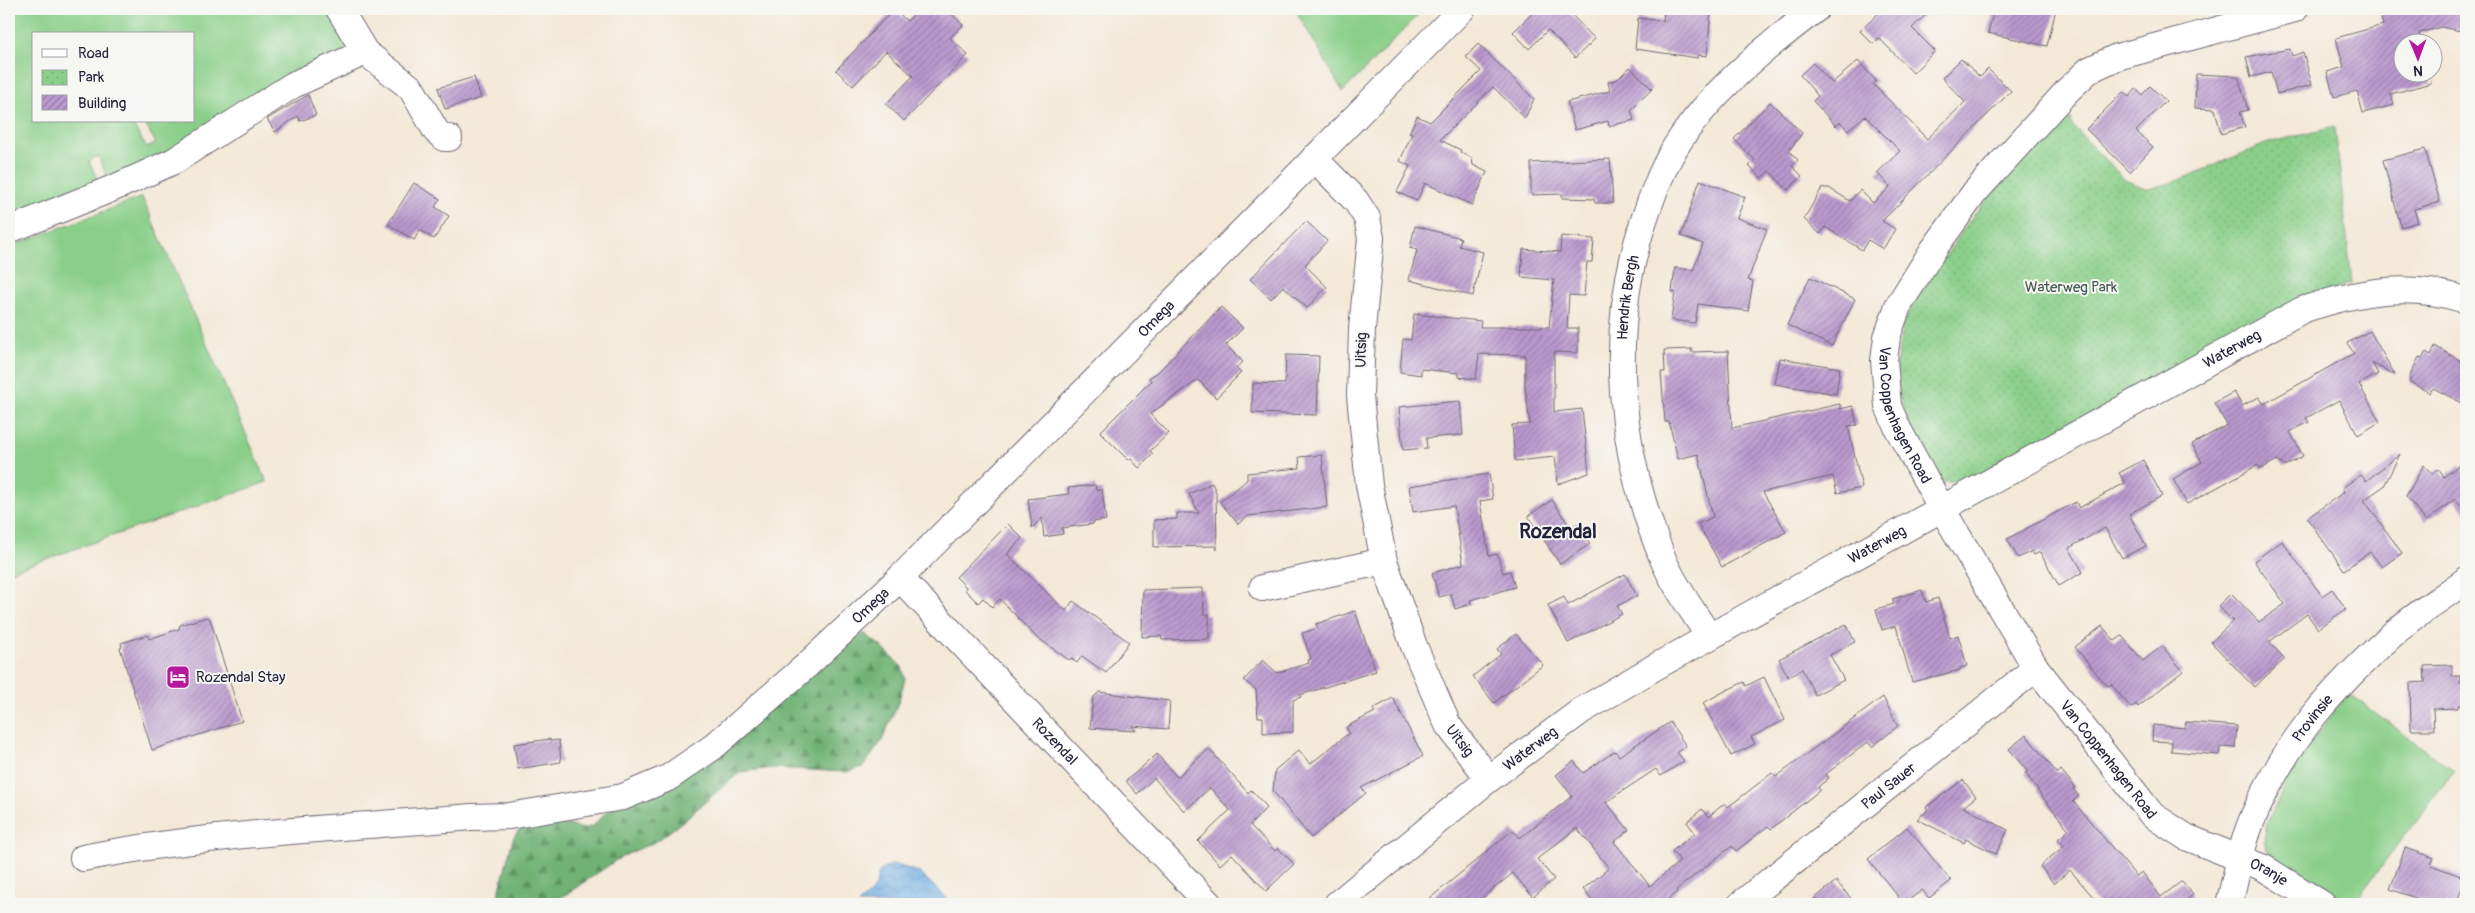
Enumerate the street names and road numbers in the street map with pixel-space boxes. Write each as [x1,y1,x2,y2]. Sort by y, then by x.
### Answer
street label: Hendrik Bergh [1613,253,1644,340]
street label: Omega [1134,296,1179,342]
street label: Waterweg [2200,326,2264,373]
street label: Uitsig [1351,332,1372,368]
street label: Van Coppenhagen Road [1874,345,1935,487]
street label: Waterweg [1845,521,1910,568]
street label: Omega [848,584,894,628]
street label: Provinsie [2288,690,2338,746]
street label: Van Coppenhagen Road [2055,697,2161,823]
street label: Rozendal [1028,714,1081,769]
street label: Uitsig [1441,721,1478,761]
street label: Waterweg [1499,723,1562,775]
street label: Paul Sauer [1858,758,1921,814]
street label: Oranje [2247,854,2292,891]

